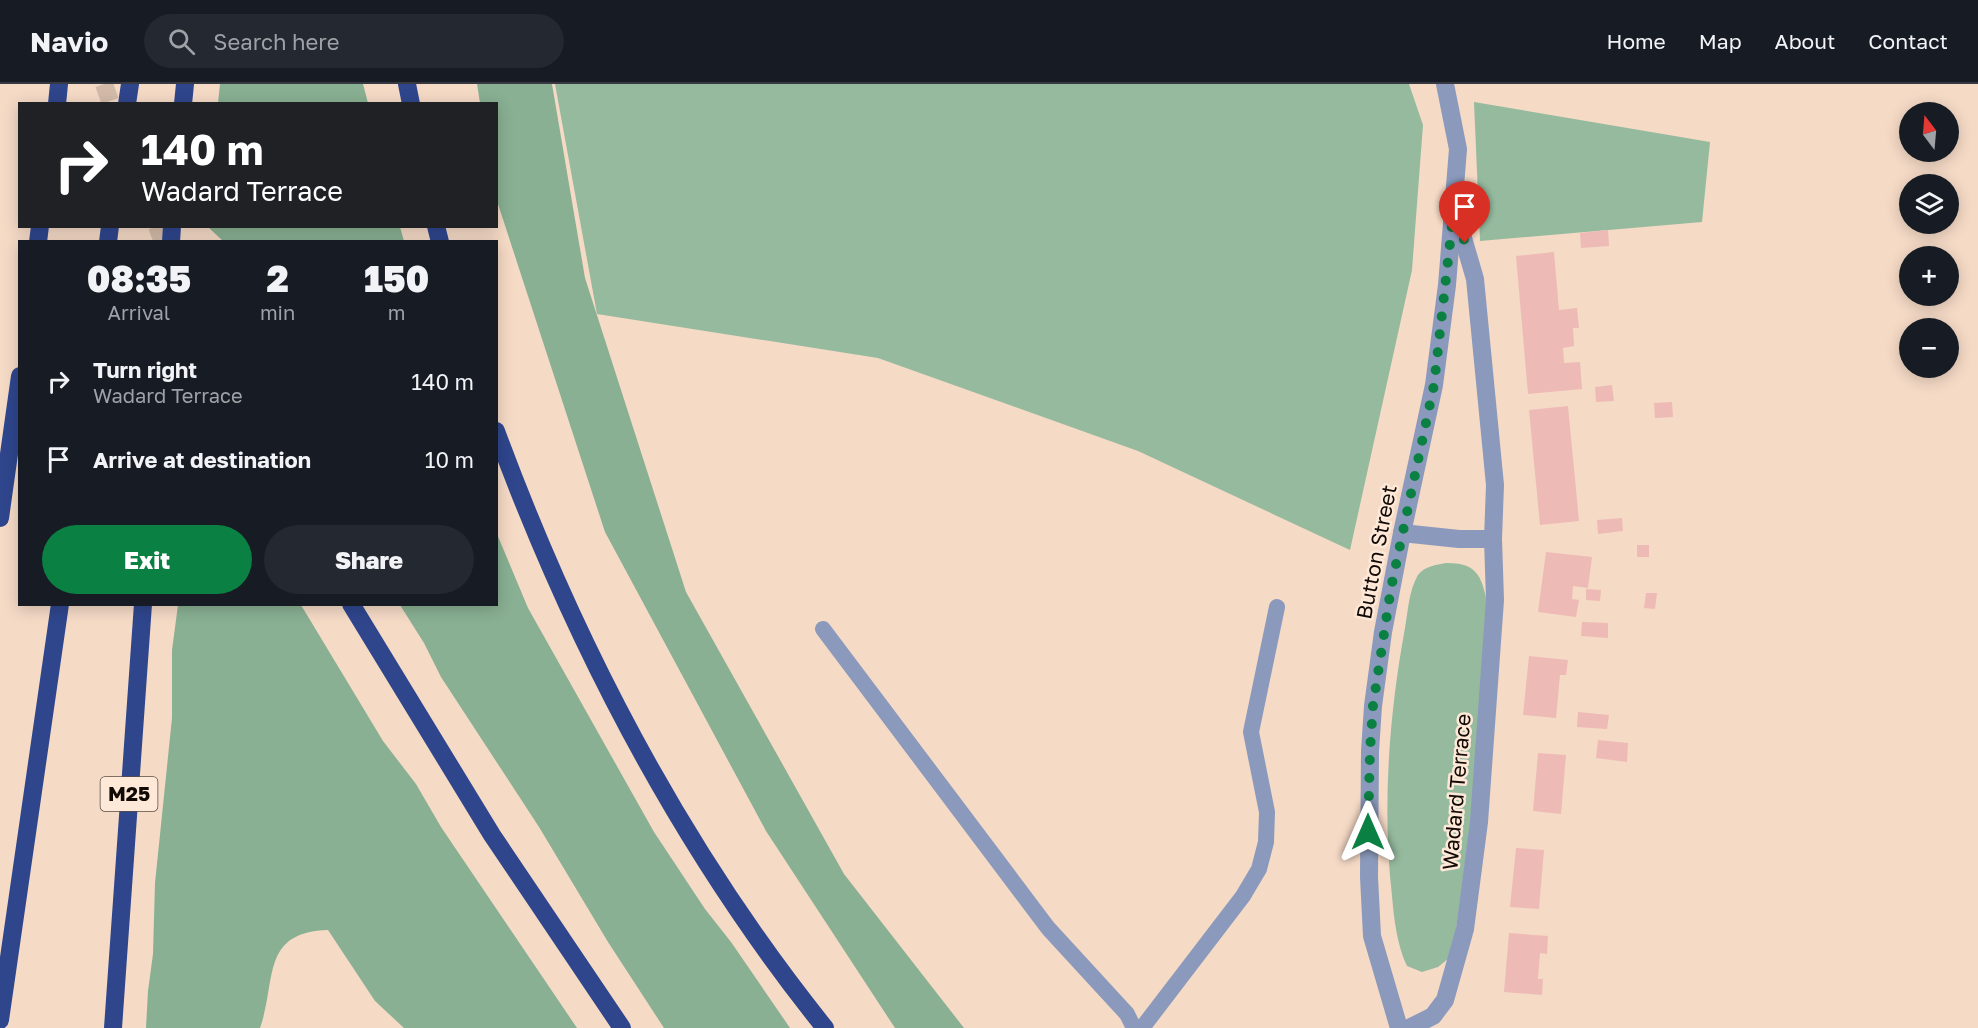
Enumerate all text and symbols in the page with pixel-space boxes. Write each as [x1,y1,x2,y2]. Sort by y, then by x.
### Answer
search box [144,14,564,68]
text: Navio [30,25,108,58]
icon: search [165,25,198,58]
text: Search here [213,28,339,55]
text: Home [1606,28,1666,54]
text: Map [1699,28,1742,54]
text: About [1775,28,1835,54]
text: Contact [1868,28,1948,54]
north arrow [1899,102,1959,162]
map controls [1899,102,1959,378]
text: 140 m [141,124,263,174]
icon: right [42,126,120,204]
button: layers [1899,174,1959,234]
text: Wadard Terrace [141,175,343,207]
pin [1439,181,1490,243]
icon: arrive [1448,190,1481,223]
button: + [1899,246,1959,306]
text: 08:35 [87,257,191,300]
text: 2 [266,257,289,300]
text: 150 [364,257,429,300]
text: Arrival [108,300,170,324]
text: min [260,300,295,324]
text: m [388,300,405,324]
button: − [1899,318,1959,378]
text: Turn right [93,356,197,383]
icon: right [42,365,75,398]
text: 140 m [411,368,474,395]
text: Wadard Terrace [93,383,243,407]
icon: arrive [42,443,75,476]
text: Arrive at destination [93,446,311,473]
text: 10 m [425,446,474,473]
street label: Button Street [1350,482,1402,621]
button: Exit [42,525,252,594]
button: Share [264,525,474,594]
street label: Wadard Terrace [1436,713,1476,871]
road number: M25 [100,777,158,811]
position arrow [1336,800,1400,864]

